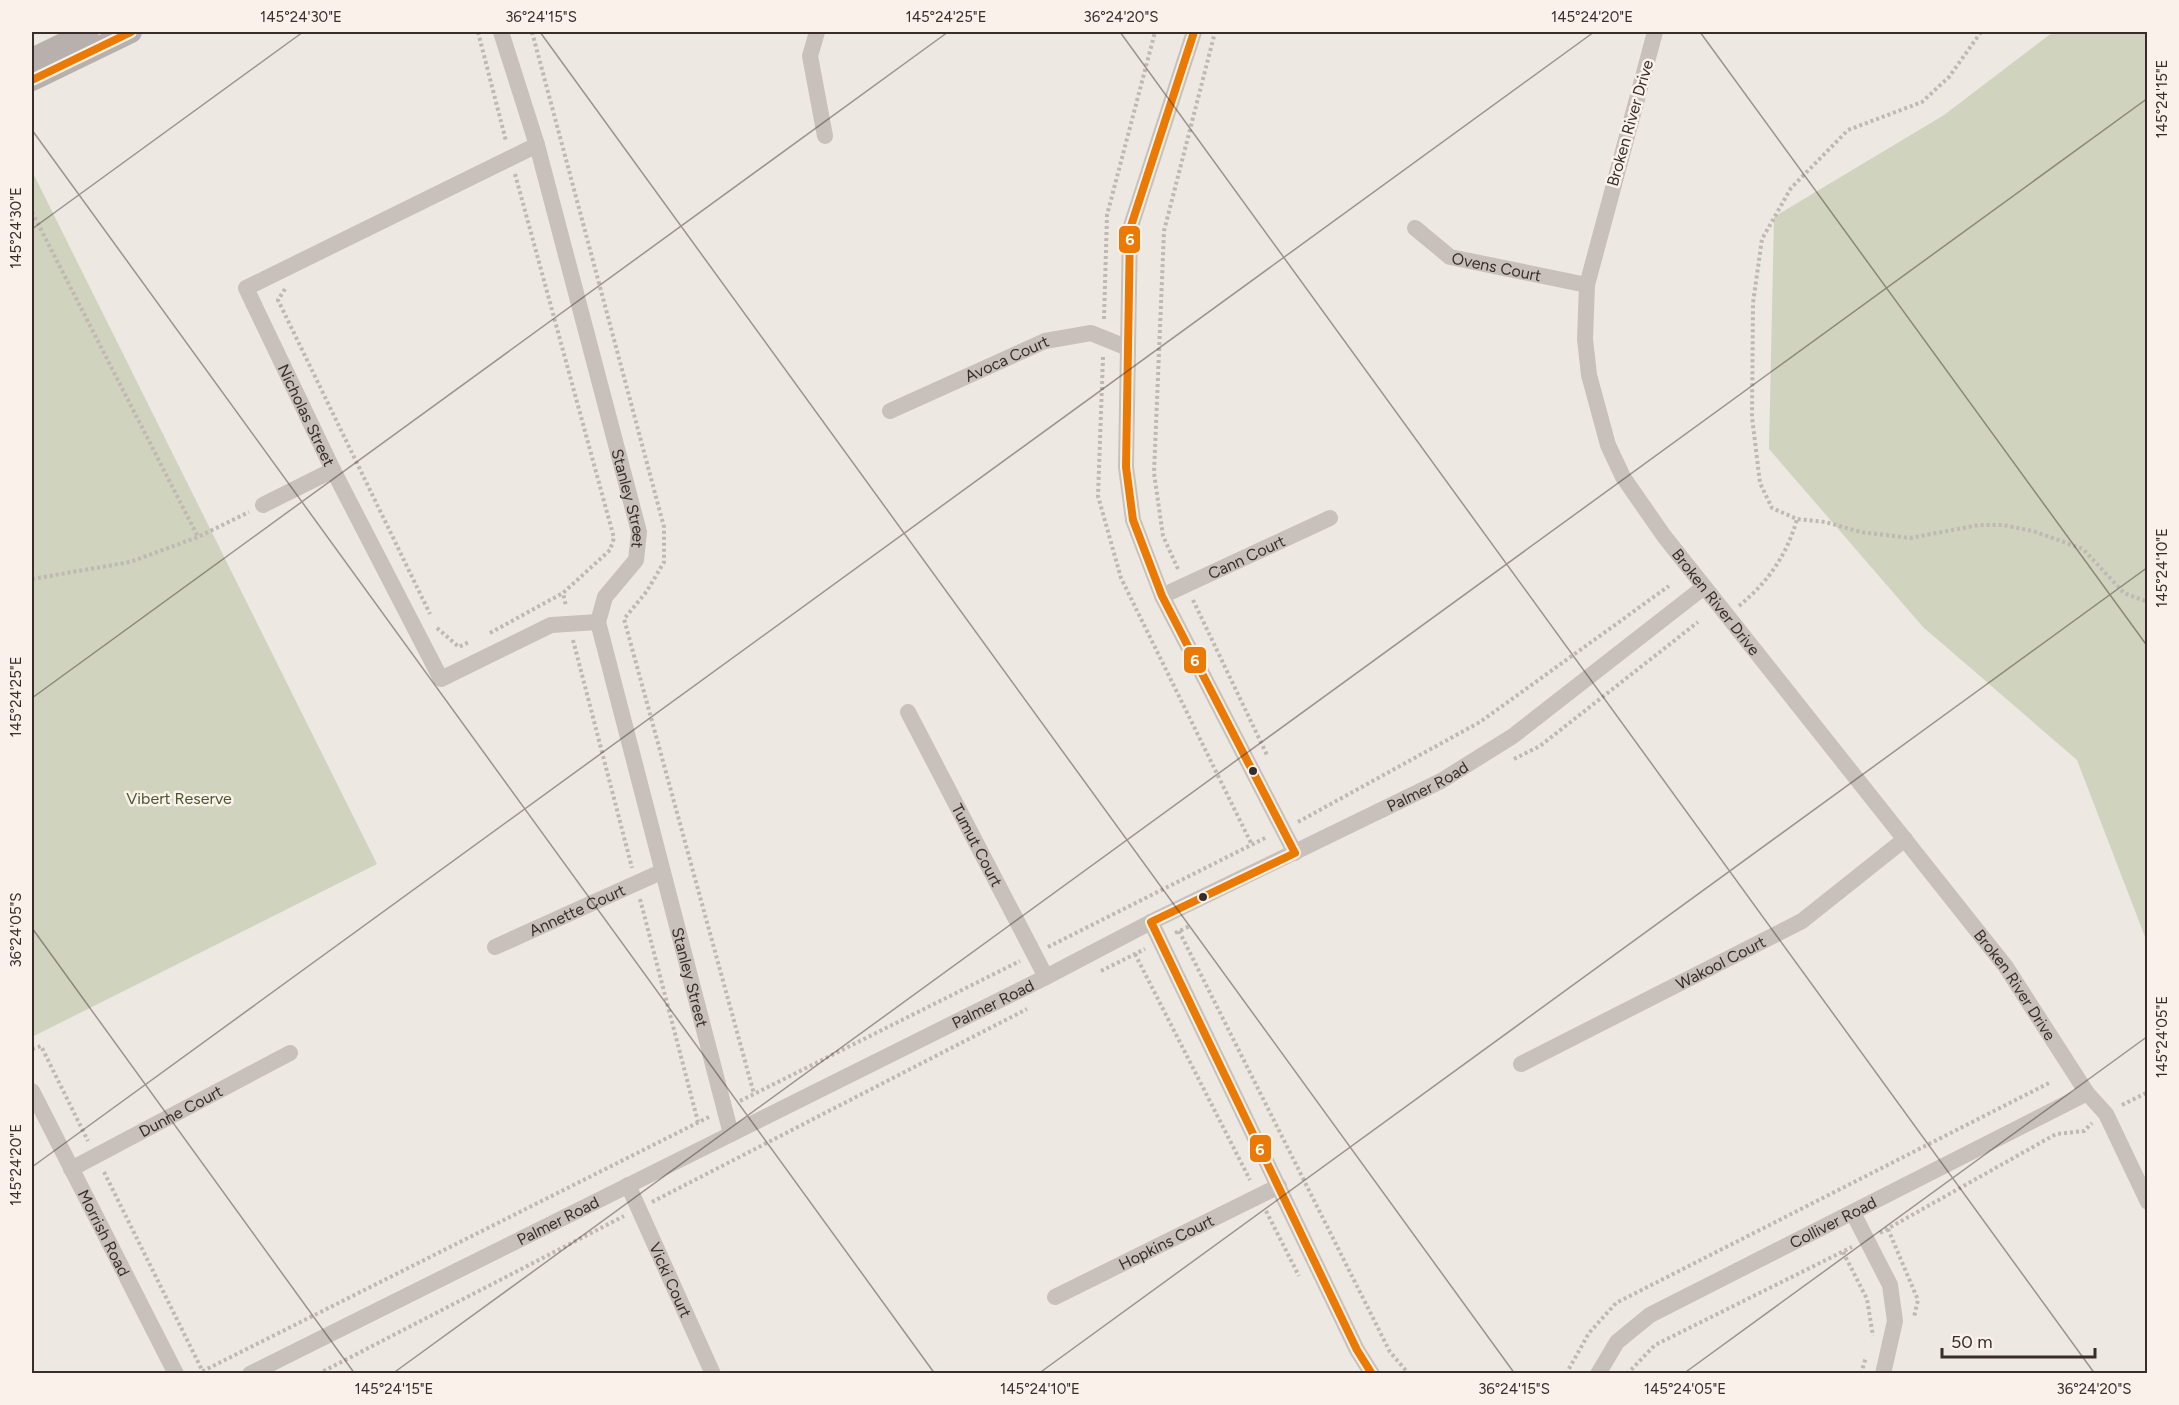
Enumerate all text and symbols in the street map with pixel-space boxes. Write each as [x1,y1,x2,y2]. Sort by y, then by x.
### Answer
text: 145°24'30"E [260,8,342,26]
text: 36°24'15"S [505,8,577,26]
text: 145°24'25"E [905,8,987,26]
text: 36°24'20"S [1084,8,1158,26]
text: 145°24'20"E [1551,8,1633,26]
street label: Broken River Drive [1603,57,1657,188]
text: 145°24'15"E [2153,60,2171,138]
text: 145°24'30"E [7,187,25,269]
line badge: 6 [1118,225,1141,254]
text: 6 [1125,230,1135,249]
street label: Ovens Court [1450,248,1543,285]
street label: Avoca Court [962,331,1052,386]
street label: Nicholas Street [274,361,339,469]
street label: Stanley Street [608,446,649,549]
text: 145°24'10"E [2153,528,2171,608]
street label: Cann Court [1205,531,1288,583]
street label: Broken River Drive [1668,545,1764,659]
line badge: 6 [1183,646,1207,674]
text: 6 [1190,651,1200,670]
text: 145°24'25"E [7,656,25,738]
street label: Palmer Road [1384,757,1472,815]
unlabelled marker [1247,765,1259,777]
park label: Vibert Reserve [126,789,232,808]
street label: Tumut Court [948,800,1007,890]
street label: Annette Court [526,880,628,940]
unlabelled marker [1197,891,1209,903]
text: 36°24'05"S [7,892,25,968]
street label: Stanley Street [668,925,712,1029]
street label: Broken River Drive [1970,925,2060,1044]
street label: Wakool Court [1673,932,1769,993]
street label: Palmer Road [948,975,1037,1032]
text: 145°24'05"E [2153,996,2171,1078]
street label: Dunne Court [136,1081,226,1141]
text: 145°24'20"E [7,1124,25,1206]
line badge: 6 [1249,1134,1272,1163]
text: 6 [1255,1140,1265,1159]
street label: Morrish Road [74,1186,134,1279]
street label: Palmer Road [514,1192,602,1249]
street label: Colliver Road [1786,1192,1879,1252]
street label: Hopkins Court [1115,1210,1217,1274]
street label: Vicki Court [646,1239,696,1320]
scale bar [1942,1321,2095,1359]
text: 50 m [1951,1331,1993,1353]
text: 145°24'15"E [355,1380,433,1398]
text: 145°24'10"E [1000,1380,1080,1398]
text: 36°24'15"S [1478,1380,1550,1398]
text: 145°24'05"E [1644,1380,1726,1398]
text: 36°24'20"S [2057,1380,2131,1398]

